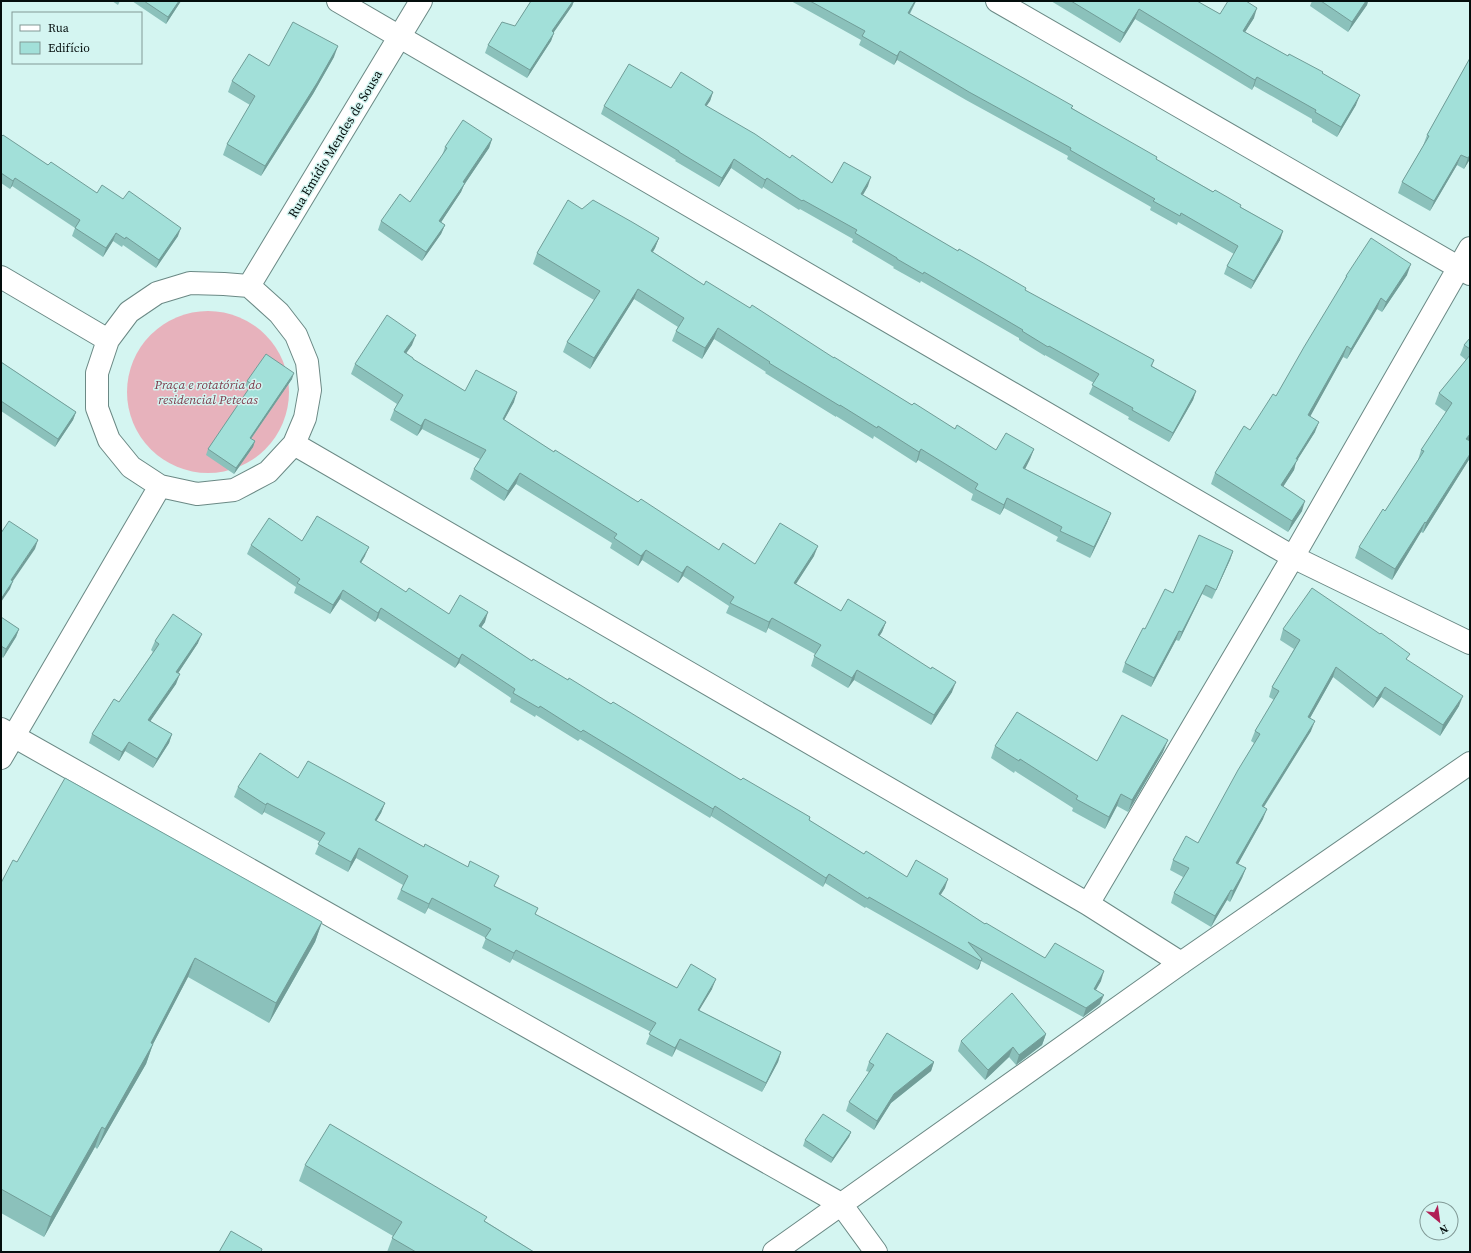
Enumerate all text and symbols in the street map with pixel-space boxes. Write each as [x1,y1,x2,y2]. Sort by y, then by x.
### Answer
legend [12,12,142,64]
text: Rua [48,20,70,36]
text: Edifício [48,40,90,56]
street label: Rua Emídio Mendes de Sousa [284,67,386,221]
park label: Praça e rotatória do residencial Petecas [153,376,262,408]
north arrow [1419,1201,1459,1241]
text: N [1436,1221,1451,1238]

